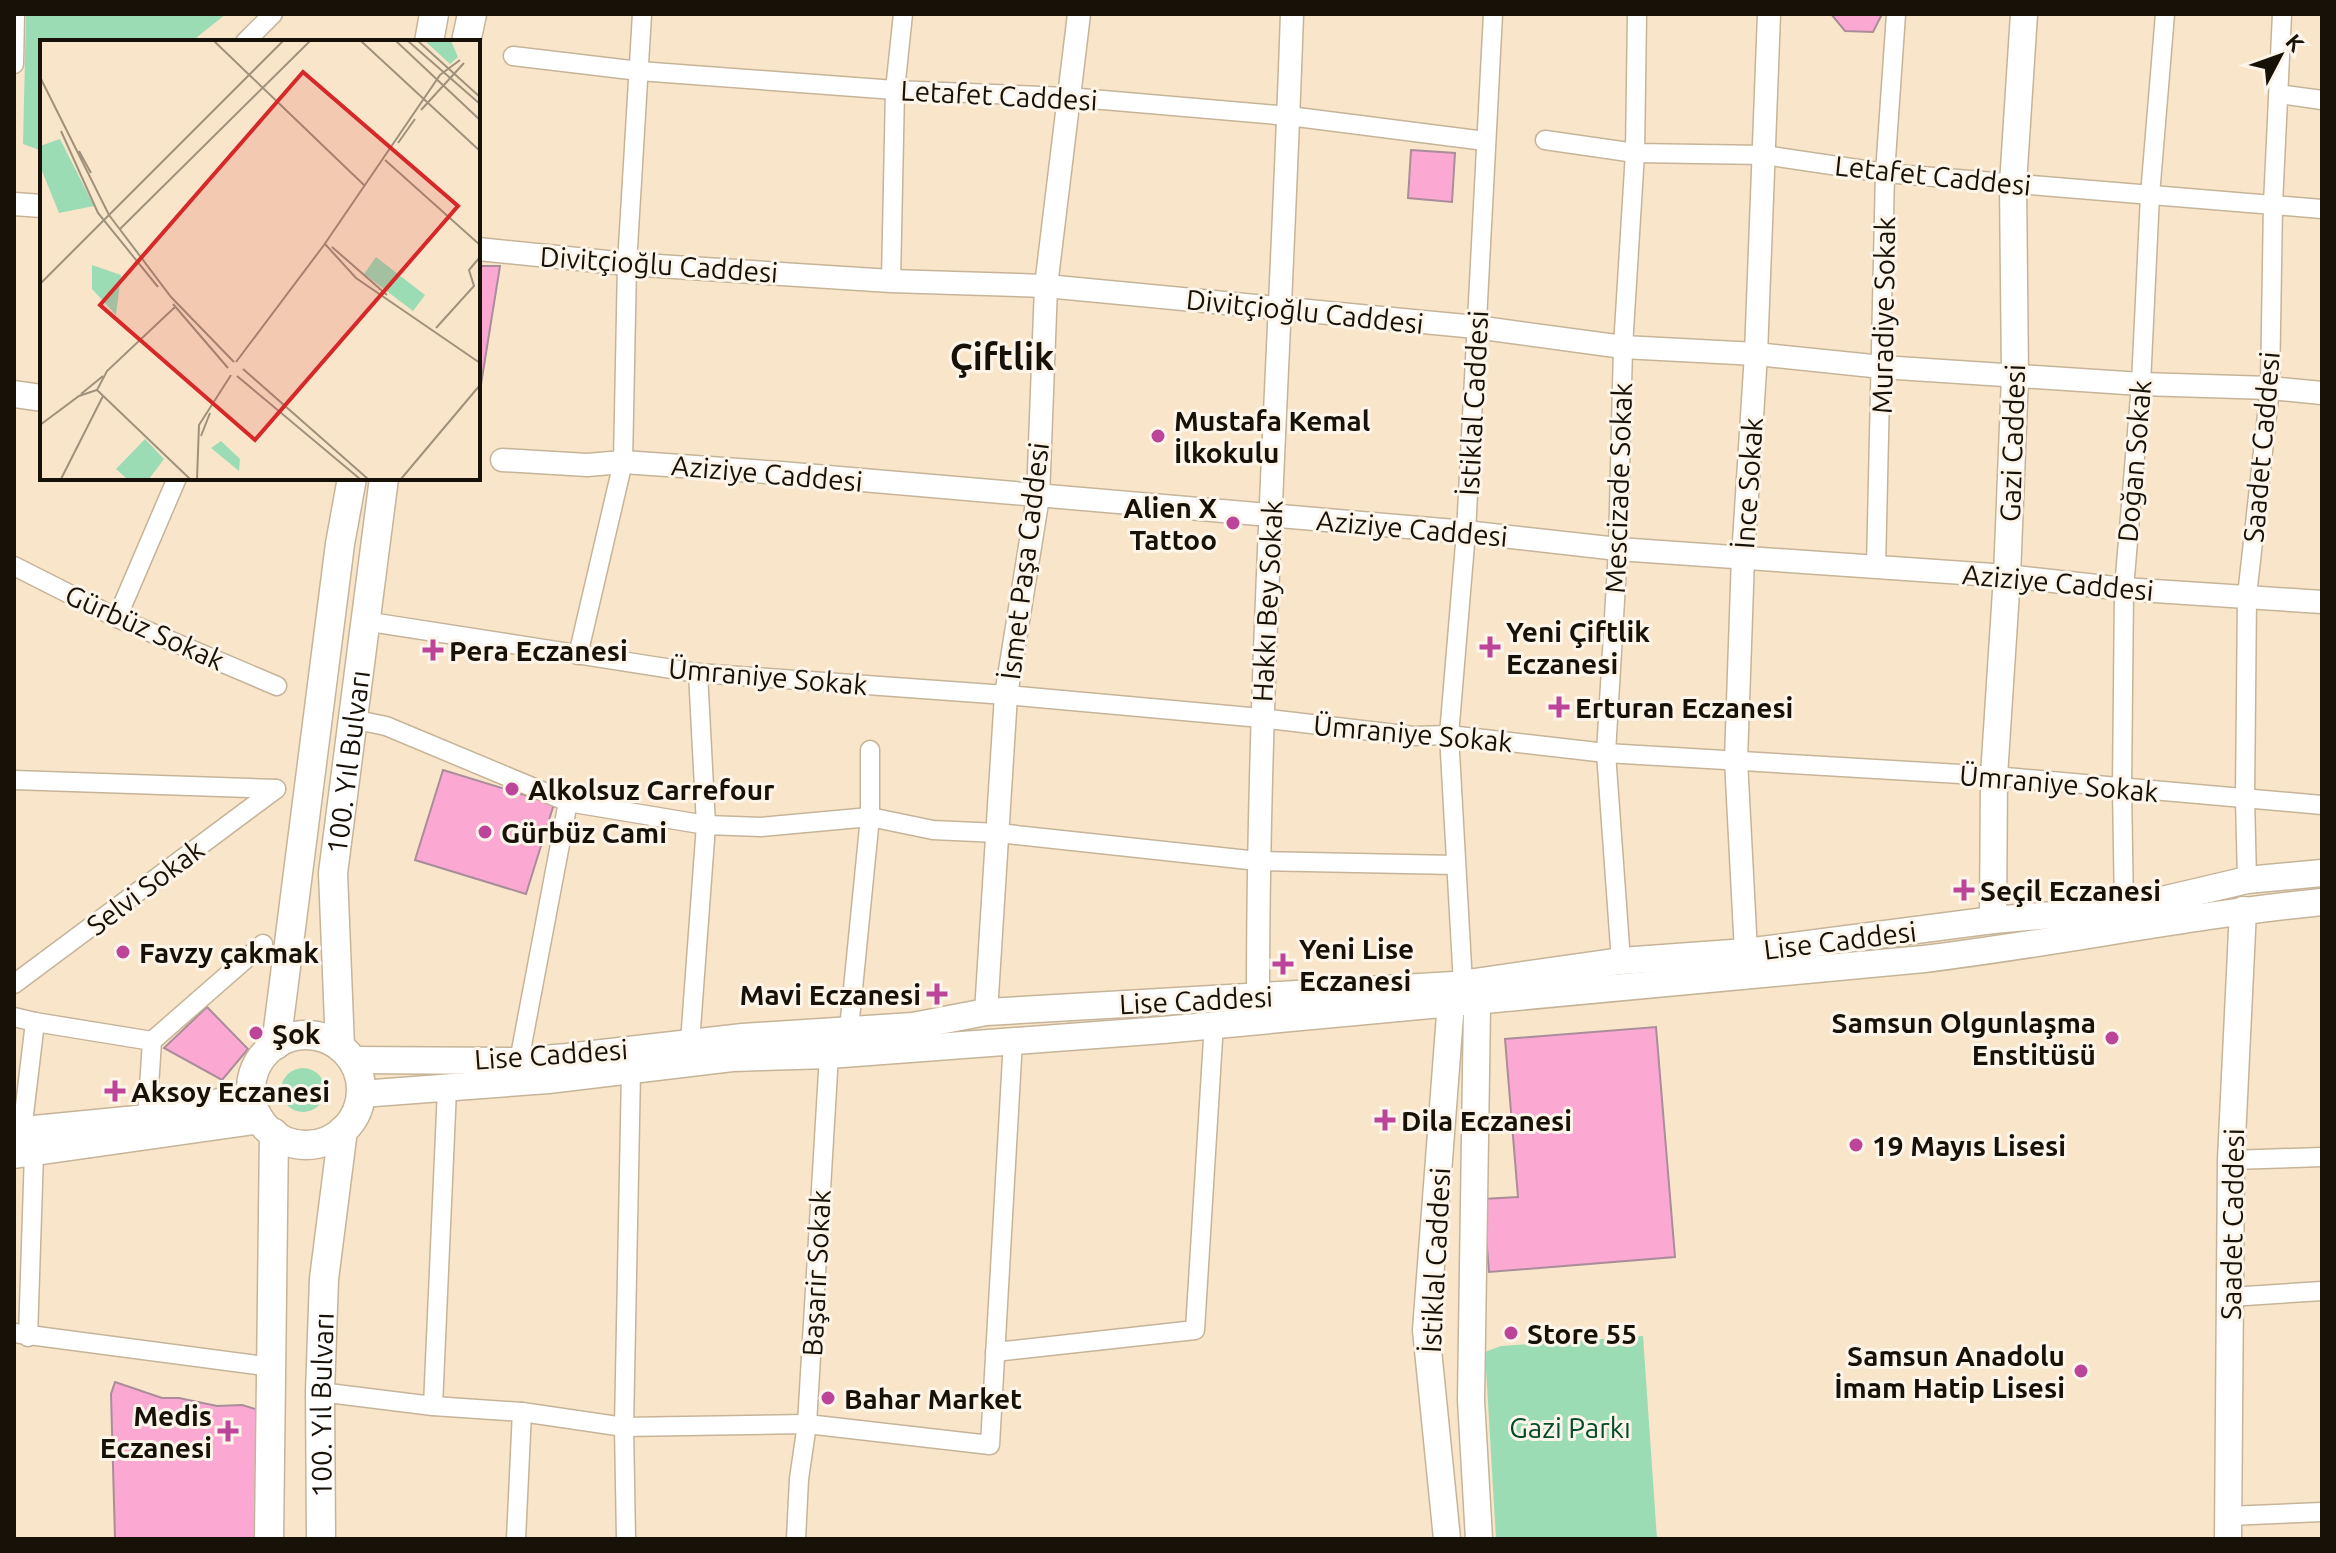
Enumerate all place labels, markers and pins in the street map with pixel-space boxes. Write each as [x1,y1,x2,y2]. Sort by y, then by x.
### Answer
place label: Mustafa Kemal İlkokulu [1174,405,1370,468]
marker: Mustafa Kemal İlkokulu [1149,427,1167,445]
place label: Alien X Tattoo [1123,492,1218,555]
marker: Alien X Tattoo [1224,514,1242,532]
place label: Yeni Çiftlik Eczanesi [1506,616,1650,679]
place label: Pera Eczanesi [449,635,628,666]
marker: Yeni Çiftlik Eczanesi [1481,638,1499,656]
marker: Pera Eczanesi [424,641,442,659]
place label: Erturan Eczanesi [1575,692,1793,723]
marker: Erturan Eczanesi [1550,698,1568,716]
place label: Alkolsuz Carrefour [528,774,775,805]
marker: Alkolsuz Carrefour [503,780,521,798]
place label: Gürbüz Cami [501,817,667,848]
marker: Gürbüz Cami [476,823,494,841]
place label: Seçil Eczanesi [1980,875,2161,907]
marker: Seçil Eczanesi [1955,881,1973,899]
place label: Yeni Lise Eczanesi [1299,933,1414,996]
place label: Favzy çakmak [139,937,319,969]
marker: Favzy çakmak [114,943,132,961]
marker: Yeni Lise Eczanesi [1274,955,1292,973]
place label: Mavi Eczanesi [740,979,921,1010]
marker: Mavi Eczanesi [928,985,946,1003]
place label: Samsun Olgunlaşma Enstitüsü [1832,1007,2096,1070]
place label: Şok [272,1018,321,1050]
marker: Şok [247,1024,265,1042]
marker: Samsun Olgunlaşma Enstitüsü [2103,1029,2121,1047]
place label: Aksoy Eczanesi [131,1076,330,1107]
marker: Aksoy Eczanesi [106,1082,124,1100]
place label: Dila Eczanesi [1401,1105,1572,1136]
marker: Dila Eczanesi [1376,1111,1394,1129]
place label: 19 Mayıs Lisesi [1872,1130,2066,1161]
marker: 19 Mayıs Lisesi [1847,1136,1865,1154]
place label: Store 55 [1527,1318,1637,1349]
marker: Store 55 [1502,1324,1520,1342]
place label: Samsun Anadolu İmam Hatip Lisesi [1834,1340,2065,1403]
marker: Samsun Anadolu İmam Hatip Lisesi [2072,1362,2090,1380]
place label: Bahar Market [844,1383,1022,1414]
marker: Bahar Market [819,1389,837,1407]
place label: Medis Eczanesi [100,1400,212,1463]
marker: Medis Eczanesi [219,1422,237,1440]

